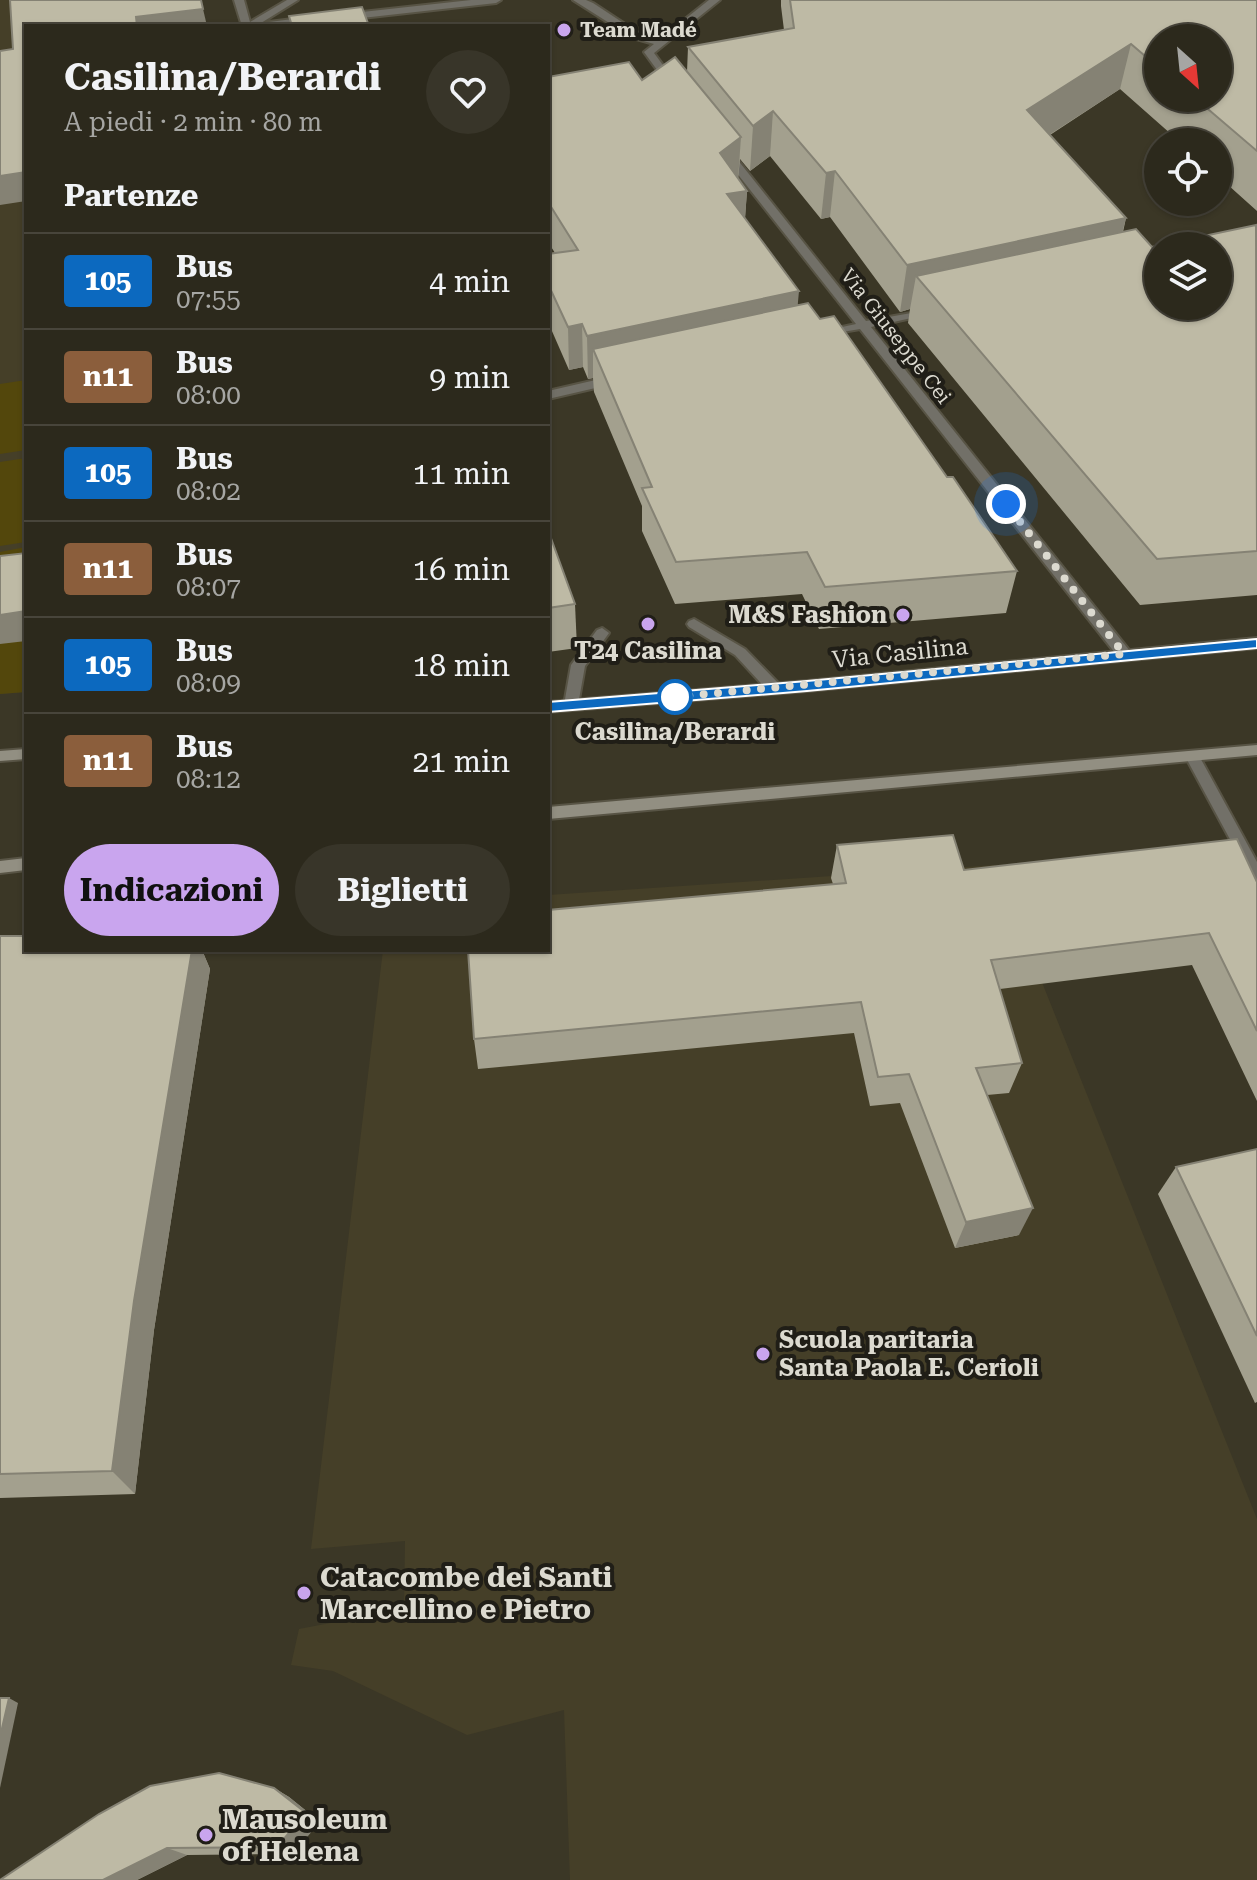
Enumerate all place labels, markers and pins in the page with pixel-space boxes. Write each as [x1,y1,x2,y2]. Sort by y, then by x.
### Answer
place label: Team Madé [580,18,697,42]
marker: Team Madé [555,21,573,39]
place label: M&S Fashion [728,601,887,629]
marker: M&S Fashion [894,606,912,624]
marker: T24 Casilina [639,615,657,633]
place label: T24 Casilina [574,637,722,665]
marker: Casilina/Berardi [658,680,692,714]
place label: Casilina/Berardi [575,718,775,746]
place label: Scuola paritaria Santa Paola E. Cerioli [779,1326,1039,1382]
marker: Scuola paritaria Santa Paola E. Cerioli [754,1345,772,1363]
place label: Catacombe dei Santi Marcellino e Pietro [320,1561,612,1626]
marker: Catacombe dei Santi Marcellino e Pietro [295,1584,313,1602]
place label: Mausoleum of Helena [222,1803,388,1868]
marker: Mausoleum of Helena [197,1826,215,1844]

